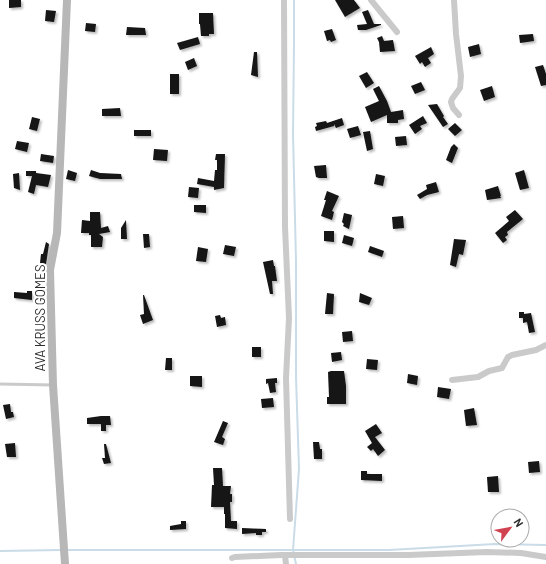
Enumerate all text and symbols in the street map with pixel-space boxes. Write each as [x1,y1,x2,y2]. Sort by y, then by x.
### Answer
street label: AVA KRUSS GOMES [32,264,48,372]
north arrow [490,508,530,548]
text: N [511,516,526,529]

